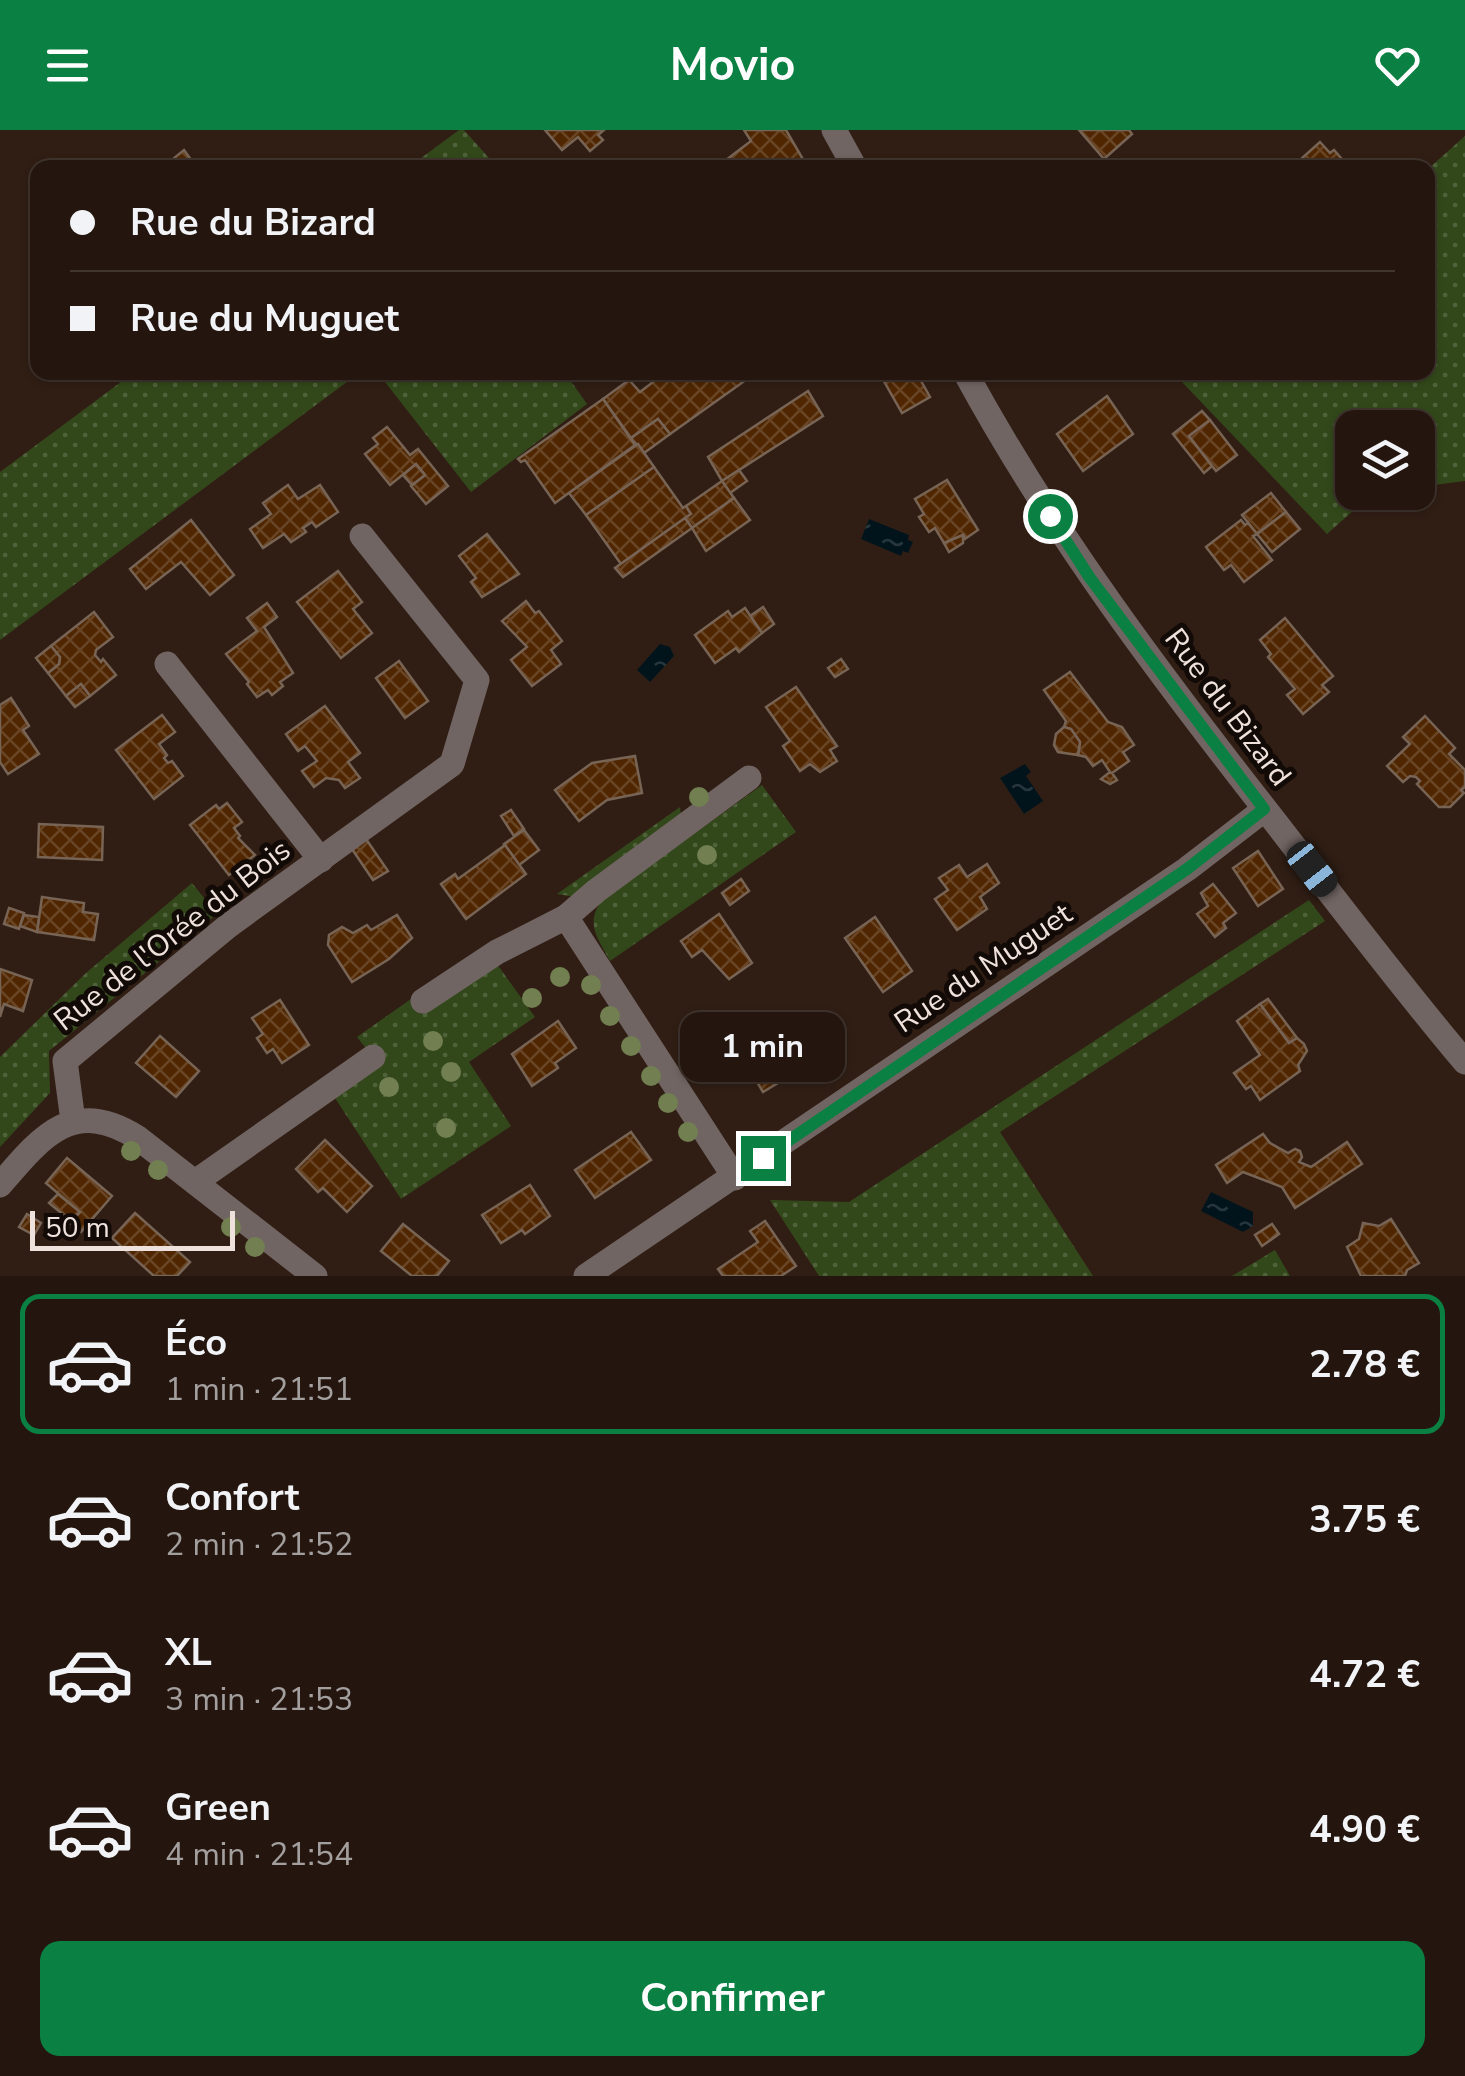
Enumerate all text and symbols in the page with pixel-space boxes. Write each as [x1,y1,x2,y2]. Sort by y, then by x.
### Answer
text: Movio [670,35,795,96]
icon: menu [40,38,95,93]
icon: heart [1370,38,1425,93]
text: Rue du Bizard [130,197,376,248]
text: Rue du Muguet [130,293,399,344]
map controls [1335,410,1435,510]
button: layers [1335,410,1435,510]
route start [1028,494,1073,539]
street label: Rue du Bizard [1155,620,1300,795]
street label: Rue de l'Orée du Bois [46,830,299,1041]
car [1282,836,1342,902]
street label: Rue du Muguet [886,894,1081,1043]
callout: 1 min [680,1013,846,1083]
text: 1 min [721,1025,804,1068]
route end [741,1136,786,1181]
scale bar [30,1206,235,1250]
text: 50 m [45,1209,110,1247]
text: Éco [165,1317,227,1368]
icon: car [45,1319,135,1409]
text: 2.78 € [1309,1339,1420,1390]
text: 1 min · 21:51 [165,1368,353,1411]
text: Confort [165,1472,299,1523]
icon: car [45,1474,135,1564]
text: 3.75 € [1309,1494,1420,1545]
text: 2 min · 21:52 [165,1523,353,1566]
text: XL [165,1627,212,1678]
icon: car [45,1629,135,1719]
text: 4.72 € [1309,1649,1420,1700]
text: 3 min · 21:53 [165,1678,353,1721]
text: Green [165,1782,271,1833]
icon: car [45,1784,135,1874]
text: 4.90 € [1309,1804,1420,1855]
text: 4 min · 21:54 [165,1833,353,1876]
button: Confirmer [40,1941,1425,2056]

